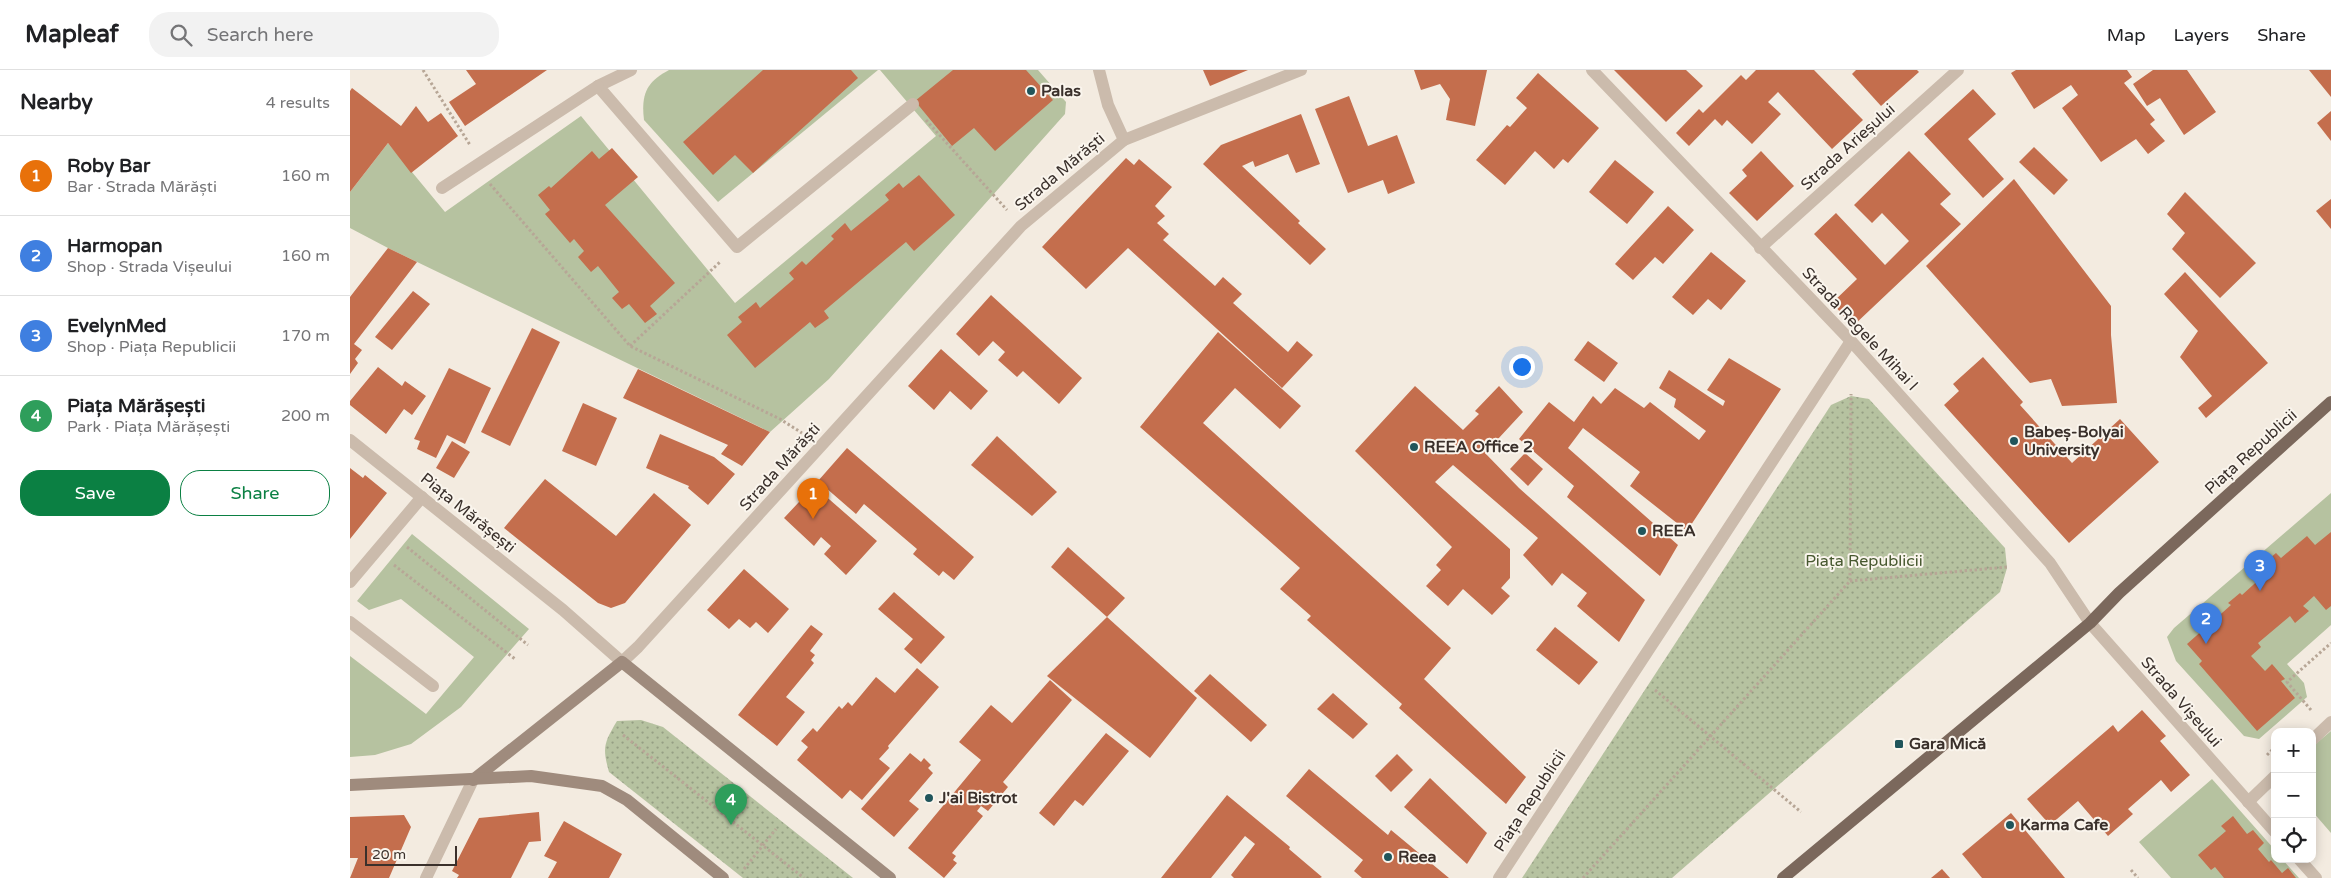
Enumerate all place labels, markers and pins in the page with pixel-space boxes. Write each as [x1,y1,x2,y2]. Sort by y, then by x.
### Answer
place label: Palas [1041,81,1081,101]
marker: Palas [1025,85,1037,97]
place label: Babeș-Bolyai University [2024,422,2124,460]
marker: Babeș-Bolyai University [2008,435,2020,447]
place label: REEA Office 2 [1424,437,1533,457]
marker: REEA Office 2 [1408,441,1420,453]
pin: 1 [797,478,829,519]
place label: REEA [1652,521,1696,541]
marker: REEA [1636,525,1648,537]
pin: 3 [2244,550,2276,591]
pin: 2 [2190,603,2222,644]
place label: Gara Mică [1909,734,1986,754]
marker: Gara Mică [1893,738,1905,750]
pin: 4 [715,784,747,825]
place label: J'ai Bistrot [938,788,1018,808]
marker: J'ai Bistrot [923,792,935,804]
place label: Karma Cafe [2020,815,2108,835]
marker: Karma Cafe [2004,819,2016,831]
place label: Reea [1398,847,1437,867]
marker: Reea [1382,851,1394,863]

